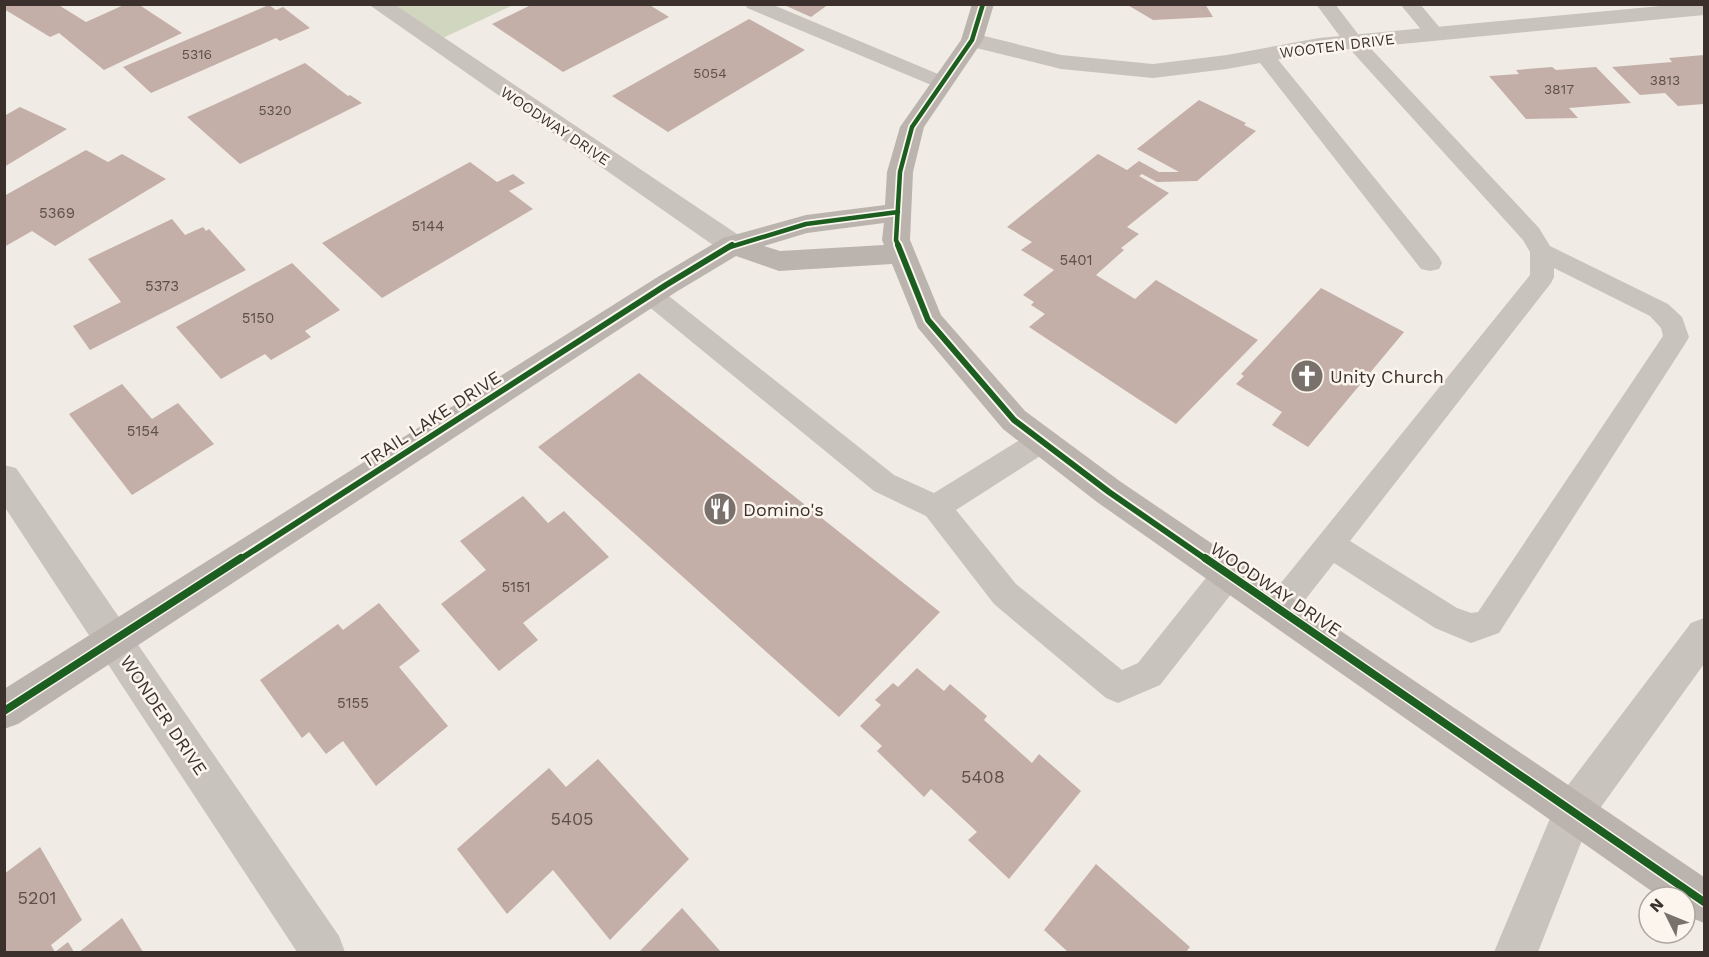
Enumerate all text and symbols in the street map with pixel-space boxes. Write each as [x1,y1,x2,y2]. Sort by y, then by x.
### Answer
street label: WOOTEN DRIVE [1278,30,1396,62]
house number: 5316 [182,46,212,62]
house number: 5054 [693,65,727,81]
house number: 3813 [1650,72,1680,88]
house number: 3817 [1544,81,1574,97]
street label: WOODWAY DRIVE [497,83,613,169]
house number: 5320 [258,102,292,118]
house number: 5369 [39,204,75,222]
house number: 5144 [412,217,444,235]
house number: 5401 [1059,251,1093,269]
house number: 5373 [145,277,179,295]
house number: 5150 [242,309,274,327]
church icon: Unity Church [1289,358,1325,394]
street label: TRAIL LAKE DRIVE [357,366,505,472]
place label: Unity Church [1330,366,1444,387]
house number: 5154 [127,422,159,440]
restaurant icon: Domino's [702,491,738,527]
place label: Domino's [743,499,824,520]
street label: WOODWAY DRIVE [1207,537,1345,641]
house number: 5151 [501,578,531,596]
street label: WONDER DRIVE [116,651,212,779]
house number: 5155 [337,694,369,712]
house number: 5408 [961,766,1005,787]
house number: 5405 [550,808,594,829]
north arrow [1637,885,1697,945]
house number: 5201 [17,887,57,908]
text: N [1645,894,1667,916]

